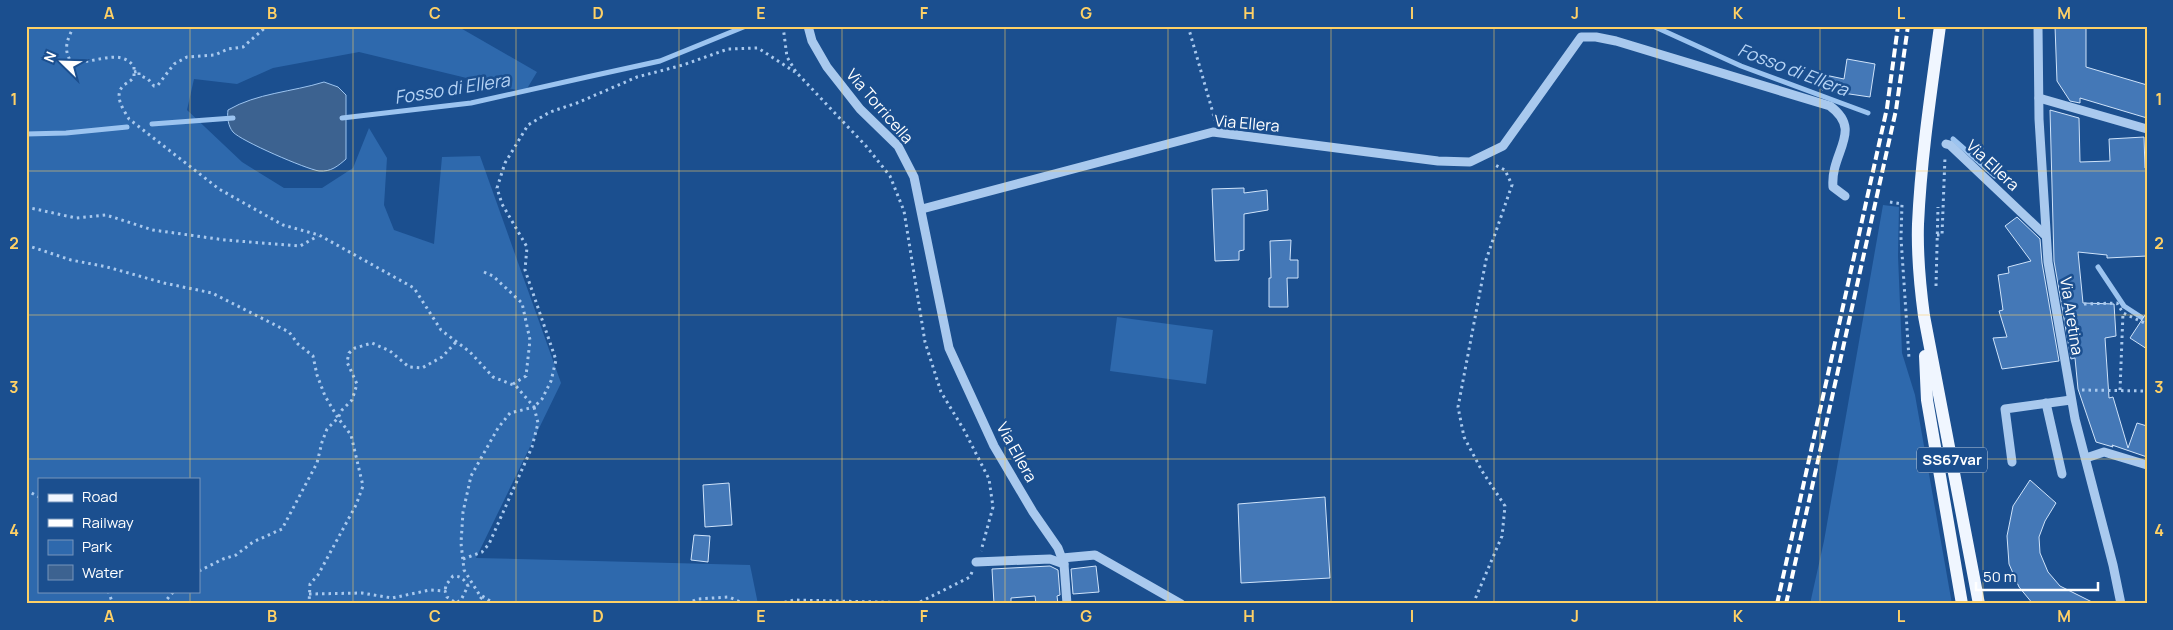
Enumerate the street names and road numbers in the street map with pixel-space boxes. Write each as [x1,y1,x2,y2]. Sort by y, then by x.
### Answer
street label: Via Torricella [841,64,919,148]
street label: Via Ellera [1213,109,1281,137]
street label: Via Ellera [1962,135,2024,195]
street label: Via Aretina [2055,275,2089,357]
street label: Via Ellera [992,418,1042,486]
road number: SS67var [1917,448,1987,472]

